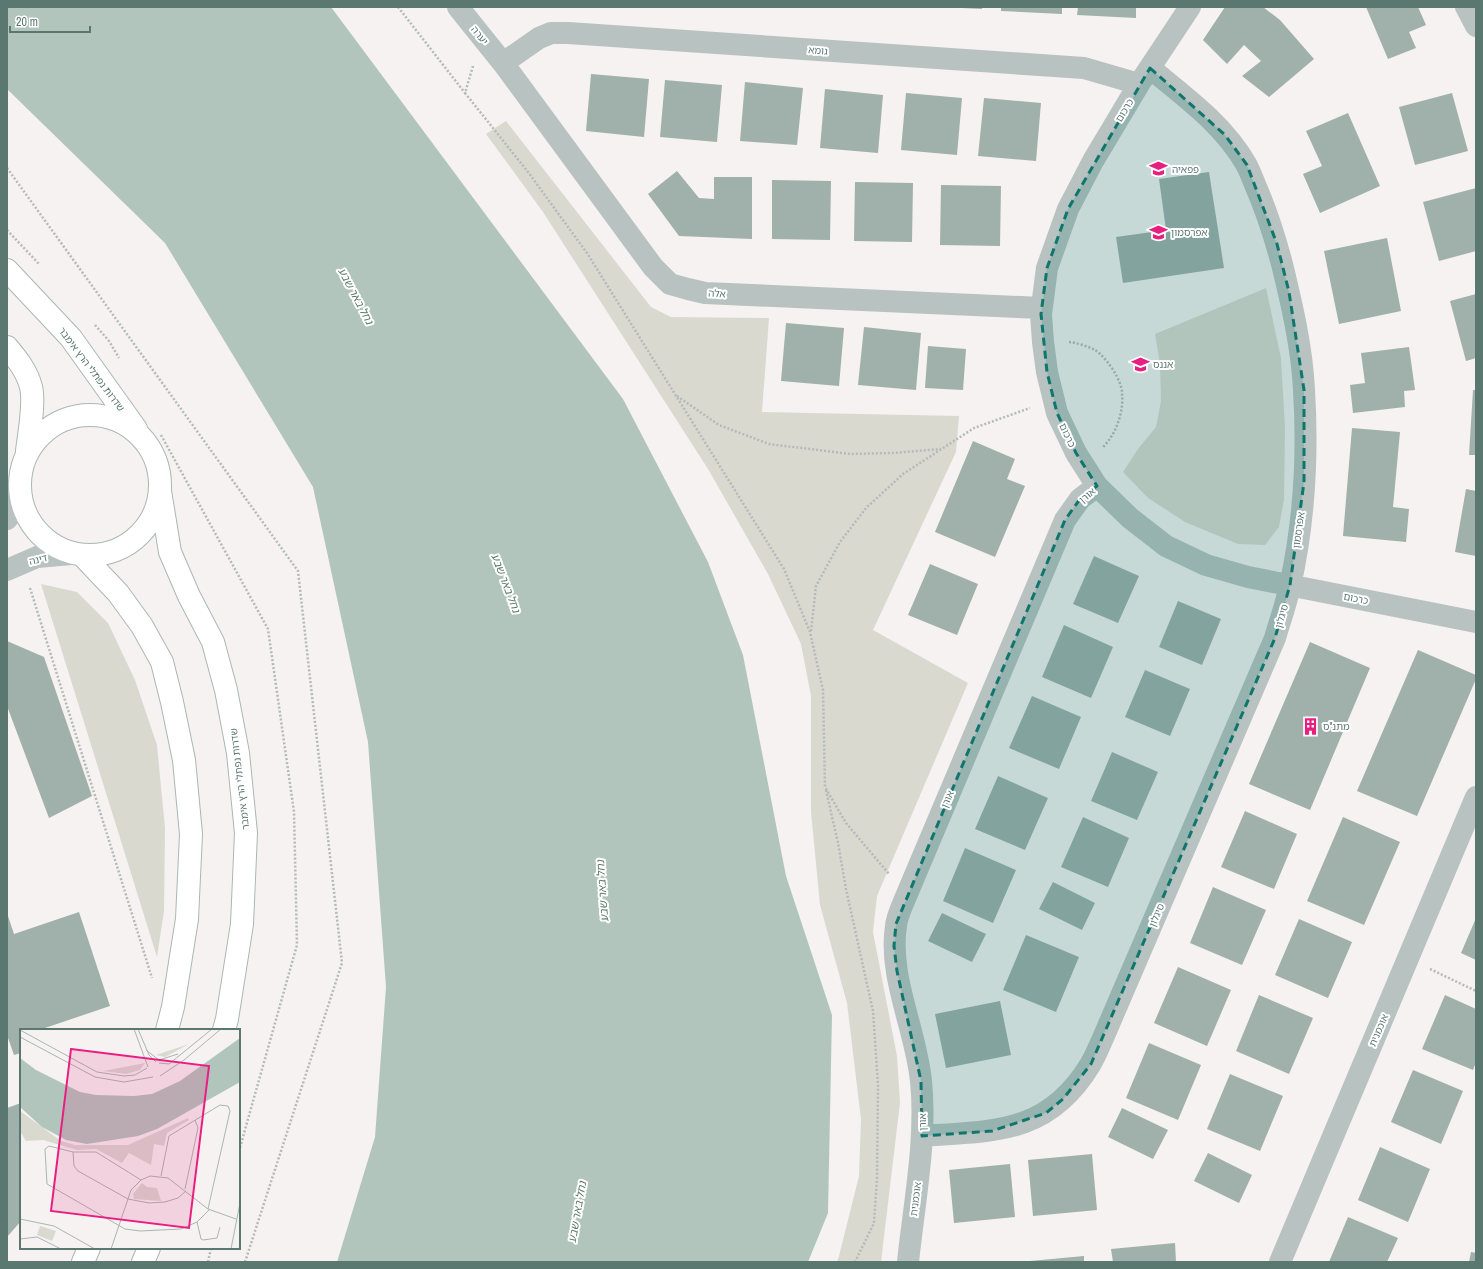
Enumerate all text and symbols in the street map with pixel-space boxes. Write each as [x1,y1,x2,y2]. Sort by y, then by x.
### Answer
scale bar [10,8,90,34]
text: 20 m [16,14,38,30]
street label: יערה [468,23,491,47]
street label: גומא [808,43,828,58]
street label: כרכום [1112,96,1136,124]
school or university icon: פפאיה [1149,159,1169,179]
place label: פפאיה [1172,163,1199,176]
school or university icon: אפרסמון [1148,222,1168,242]
place label: אפרסמון [1171,226,1208,239]
water label: נחל באר שבע [335,265,377,327]
street label: אלה [708,287,726,300]
street label: שדרות נפתלי הרץ אימבר [56,325,128,414]
school or university icon: אננס [1130,354,1150,374]
place label: אננס [1153,358,1173,371]
street label: כרכום [1056,421,1079,449]
street label: אורן [1076,485,1098,506]
street label: אפרסמון [1290,511,1307,549]
street label: דינה [28,551,49,568]
water label: נחל באר שבע [488,552,524,615]
street label: כרכום [1342,590,1369,607]
street label: סיגלון [1272,603,1291,630]
building icon: מתנ"ס [1300,716,1320,736]
place label: מתנ"ס [1323,720,1350,733]
street label: שדרות נפתלי הרץ אימבר [227,727,252,830]
street label: אורן [938,788,957,810]
water label: נחל באר שבע [593,859,611,922]
street label: סיגלון [1146,901,1167,929]
street label: אוכמנית [1366,1012,1391,1048]
inset map [20,1029,240,1249]
street label: אורן [916,1113,929,1131]
water label: נחל באר שבע [565,1180,589,1244]
street label: אוכמנית [907,1181,924,1217]

